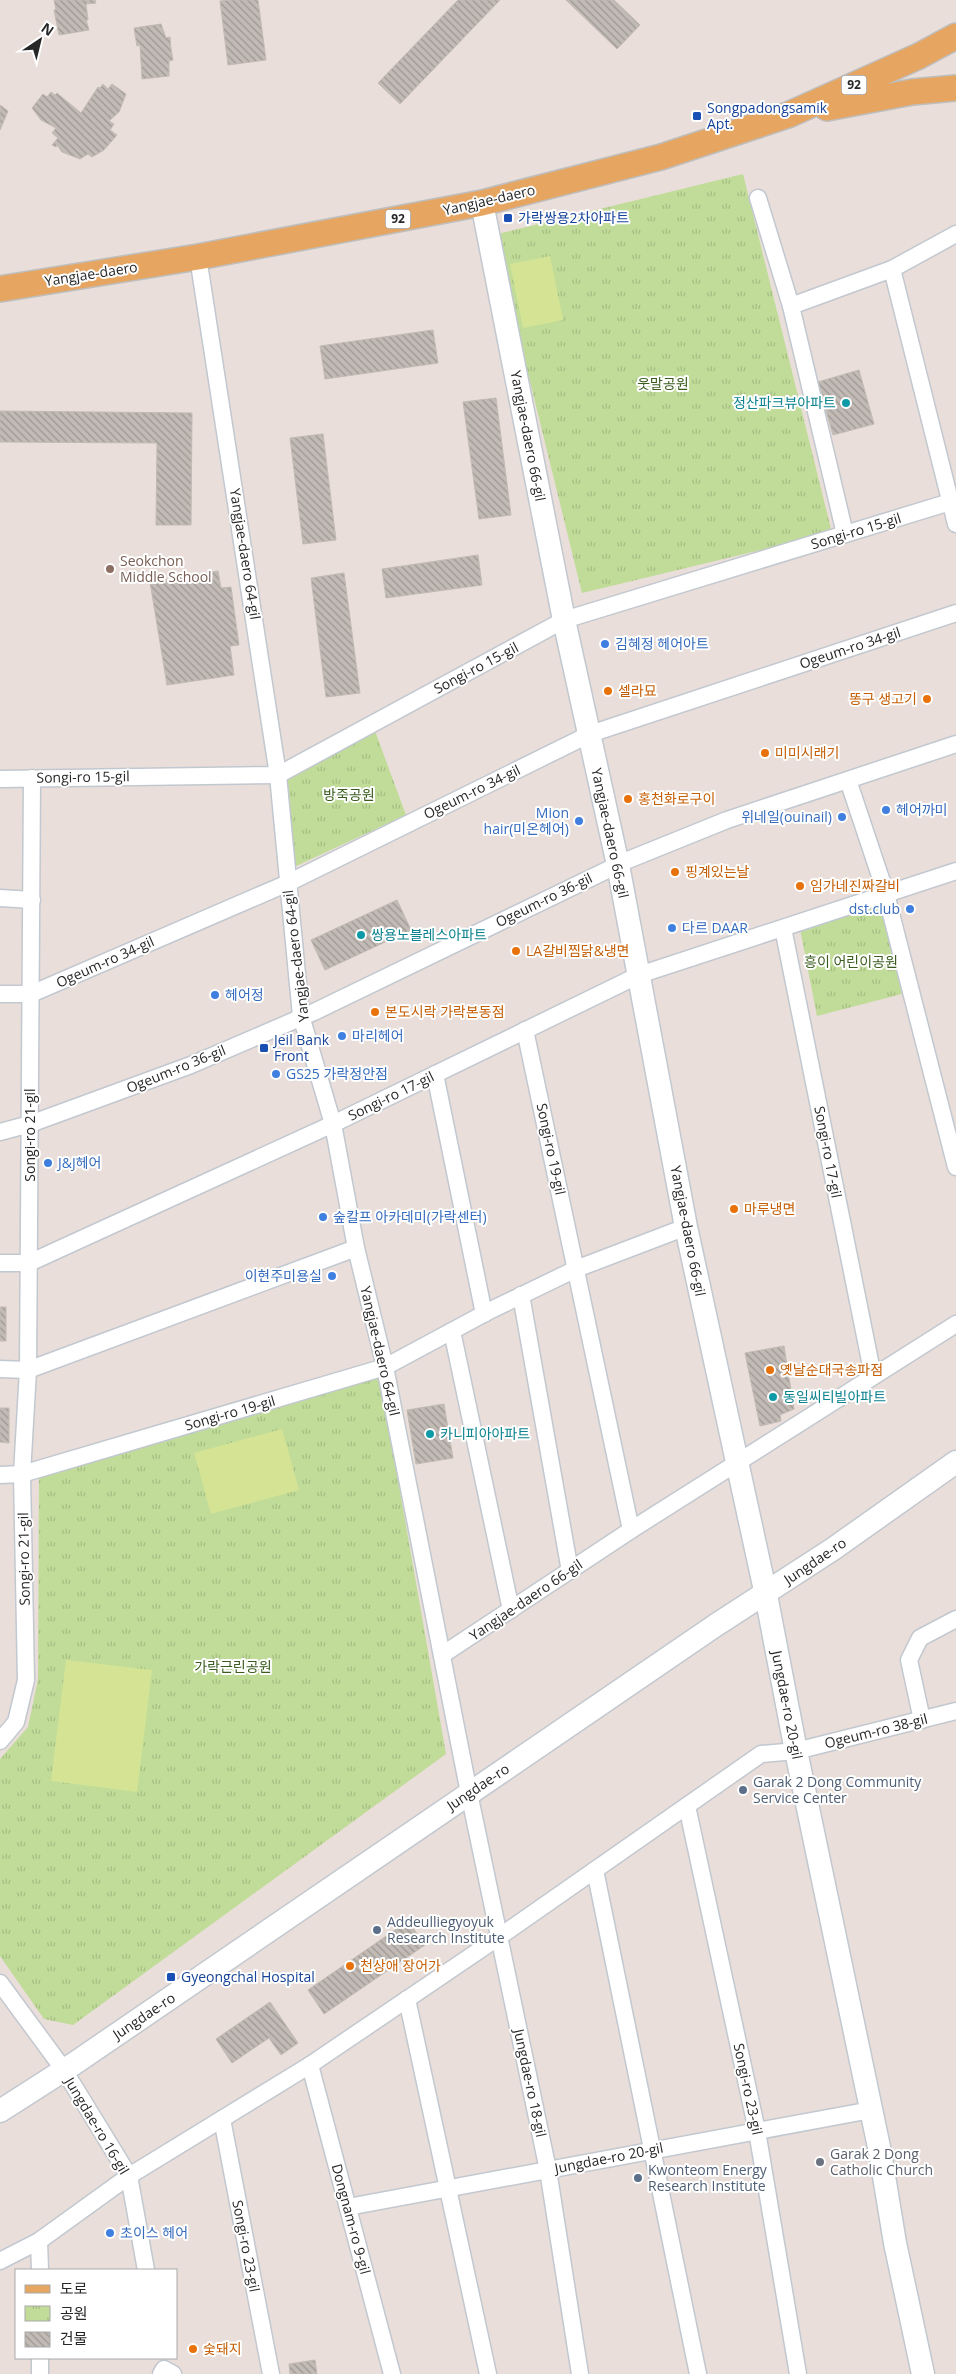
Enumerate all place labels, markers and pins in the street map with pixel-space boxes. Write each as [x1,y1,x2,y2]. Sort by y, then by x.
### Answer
place label: Songpadongsamik Apt. [707,98,828,133]
marker: Songpadongsamik Apt. [691,110,703,122]
place label: 가락쌍용2차아파트 [518,208,629,227]
marker: 가락쌍용2차아파트 [502,212,514,224]
place label: 정산파크뷰아파트 [733,393,836,412]
marker: 정산파크뷰아파트 [840,397,852,409]
place label: Seokchon Middle School [120,551,212,586]
marker: Seokchon Middle School [104,563,116,575]
place label: 김혜정 헤어아트 [615,634,709,653]
marker: 김혜정 헤어아트 [599,638,611,650]
place label: 셀라묘 [618,681,657,700]
marker: 셀라묘 [602,685,614,697]
place label: 똥구 생고기 [849,689,917,708]
marker: 똥구 생고기 [921,693,933,705]
place label: 미미시래기 [775,743,839,762]
marker: 미미시래기 [759,747,771,759]
place label: 홍천화로구이 [638,789,715,808]
marker: 홍천화로구이 [622,793,634,805]
place label: 헤어까미 [896,800,948,819]
place label: Mion hair(미온헤어) [484,803,569,838]
marker: 헤어까미 [880,804,892,816]
place label: 위네일(ouinail) [741,807,832,826]
marker: 위네일(ouinail) [836,811,848,823]
marker: Mion hair(미온헤어) [573,815,585,827]
place label: 핑계있는날 [685,862,750,881]
marker: 핑계있는날 [669,866,681,878]
place label: 임가네진짜갈비 [810,876,900,895]
marker: 임가네진짜갈비 [794,880,806,892]
place label: dst.club [849,899,900,918]
marker: dst.club [904,903,916,915]
place label: 다르 DAAR [682,918,748,937]
marker: 다르 DAAR [666,922,678,934]
place label: 쌍용노블레스아파트 [371,925,487,944]
marker: 쌍용노블레스아파트 [355,929,367,941]
place label: LA갈비찜닭&냉면 [526,941,630,960]
marker: LA갈비찜닭&냉면 [510,945,522,957]
place label: 헤어정 [225,985,264,1004]
marker: 헤어정 [209,989,221,1001]
place label: 본도시락 가락본동점 [385,1002,505,1021]
marker: 본도시락 가락본동점 [369,1006,381,1018]
place label: 마리헤어 [352,1026,404,1045]
place label: Jeil Bank Front [272,1030,330,1065]
marker: 마리헤어 [336,1030,348,1042]
marker: Jeil Bank Front [258,1042,270,1054]
place label: GS25 가락정안점 [286,1064,388,1083]
marker: GS25 가락정안점 [270,1068,282,1080]
place label: J&J헤어 [56,1153,101,1172]
marker: J&J헤어 [42,1157,54,1169]
place label: 마루냉면 [744,1199,796,1218]
marker: 마루냉면 [728,1203,740,1215]
place label: 숲칼프 아카데미(가락센터) [333,1207,487,1226]
marker: 숲칼프 아카데미(가락센터) [317,1211,329,1223]
place label: 이현주미용실 [245,1266,322,1285]
marker: 이현주미용실 [326,1270,338,1282]
place label: 옛날순대국송파점 [780,1360,883,1379]
marker: 옛날순대국송파점 [764,1364,776,1376]
place label: 동일씨티빌아파트 [783,1387,886,1406]
marker: 동일씨티빌아파트 [767,1391,779,1403]
place label: 카니피아아파트 [440,1424,530,1443]
marker: 카니피아아파트 [424,1428,436,1440]
place label: Garak 2 Dong Community Service Center [753,1772,922,1807]
marker: Garak 2 Dong Community Service Center [737,1784,749,1796]
place label: Addeulliegyoyuk Research Institute [387,1912,505,1947]
marker: Addeulliegyoyuk Research Institute [371,1924,383,1936]
place label: 천상애 장어가 [360,1956,441,1975]
marker: 천상애 장어가 [344,1960,356,1972]
place label: Gyeongchal Hospital [181,1967,315,1986]
marker: Gyeongchal Hospital [165,1971,177,1983]
place label: Garak 2 Dong Catholic Church [830,2144,933,2179]
marker: Garak 2 Dong Catholic Church [814,2156,826,2168]
place label: Kwonteom Energy Research Institute [648,2160,768,2195]
marker: Kwonteom Energy Research Institute [632,2172,644,2184]
place label: 초이스 헤어 [120,2223,188,2242]
marker: 초이스 헤어 [104,2227,116,2239]
place label: 숯돼지 [203,2339,242,2358]
marker: 숯돼지 [187,2343,199,2355]

